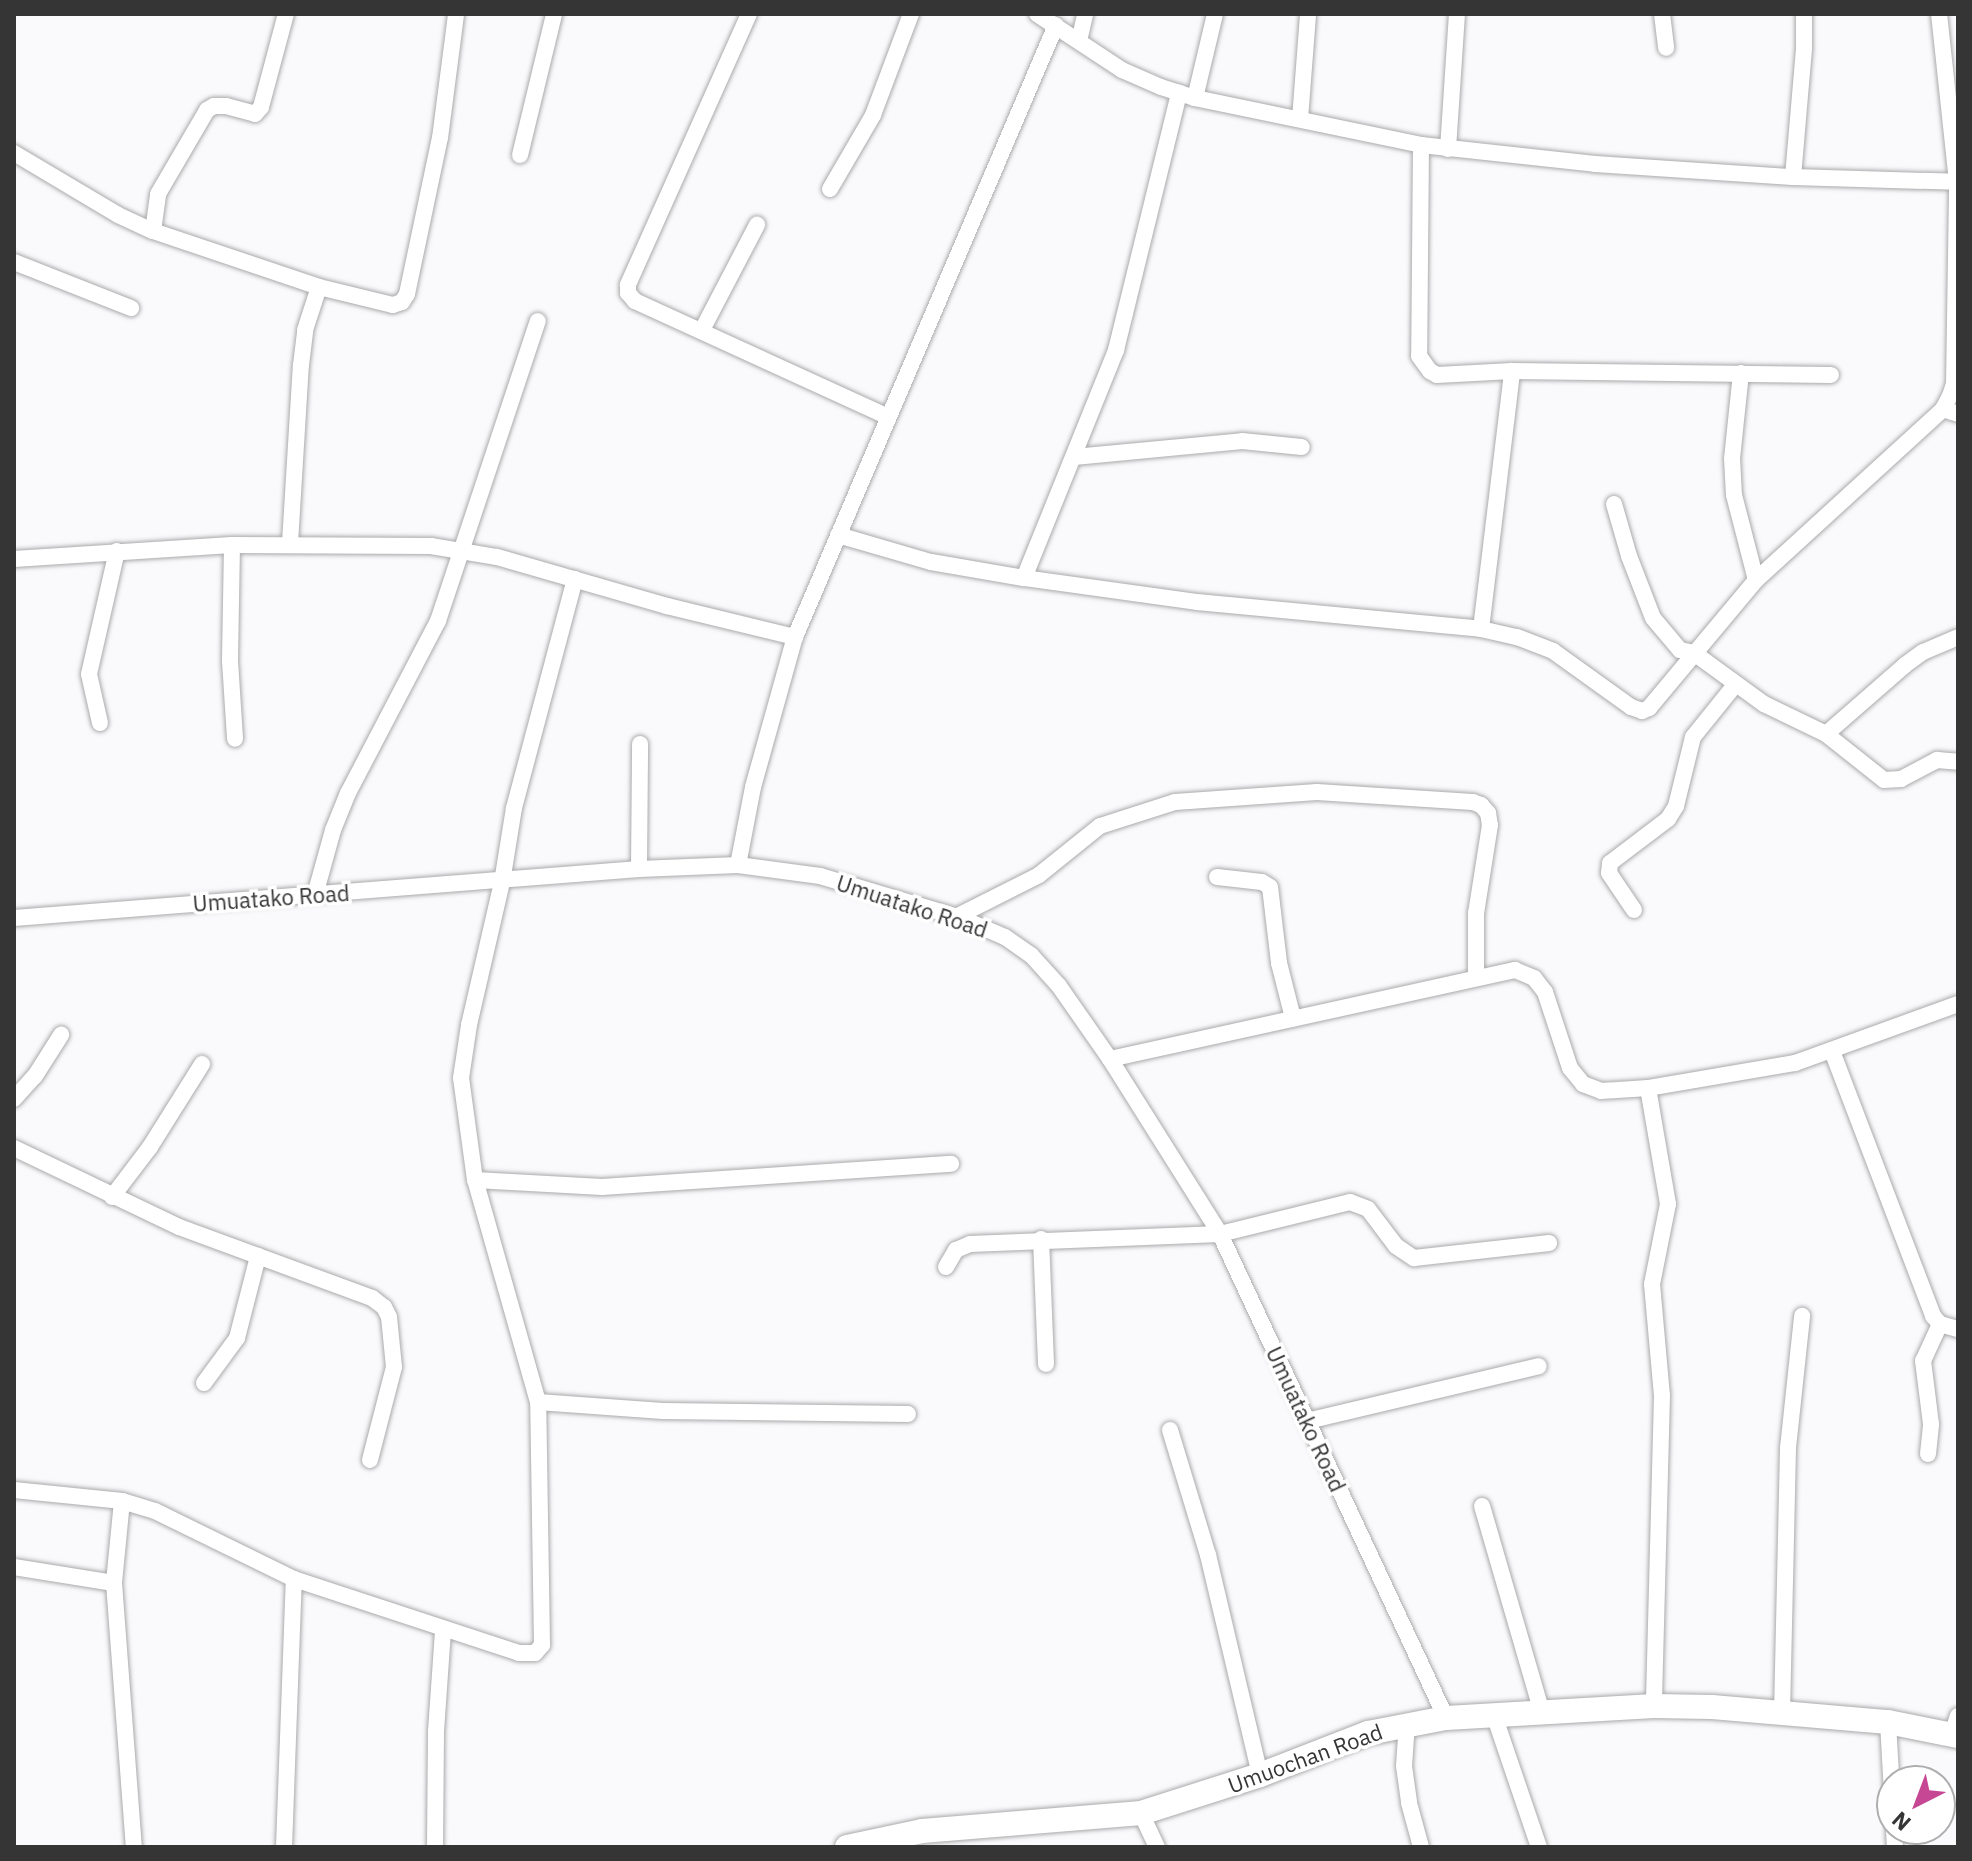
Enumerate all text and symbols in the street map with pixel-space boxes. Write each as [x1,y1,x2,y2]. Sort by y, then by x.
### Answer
street label: Umuatako Road [833,869,991,943]
street label: Umuatako Road [192,879,350,917]
street label: Umuatako Road [1261,1342,1351,1496]
street label: Umuochan Road [1224,1718,1386,1798]
north arrow [1876,1765,1956,1845]
text: N [1885,1806,1917,1838]

